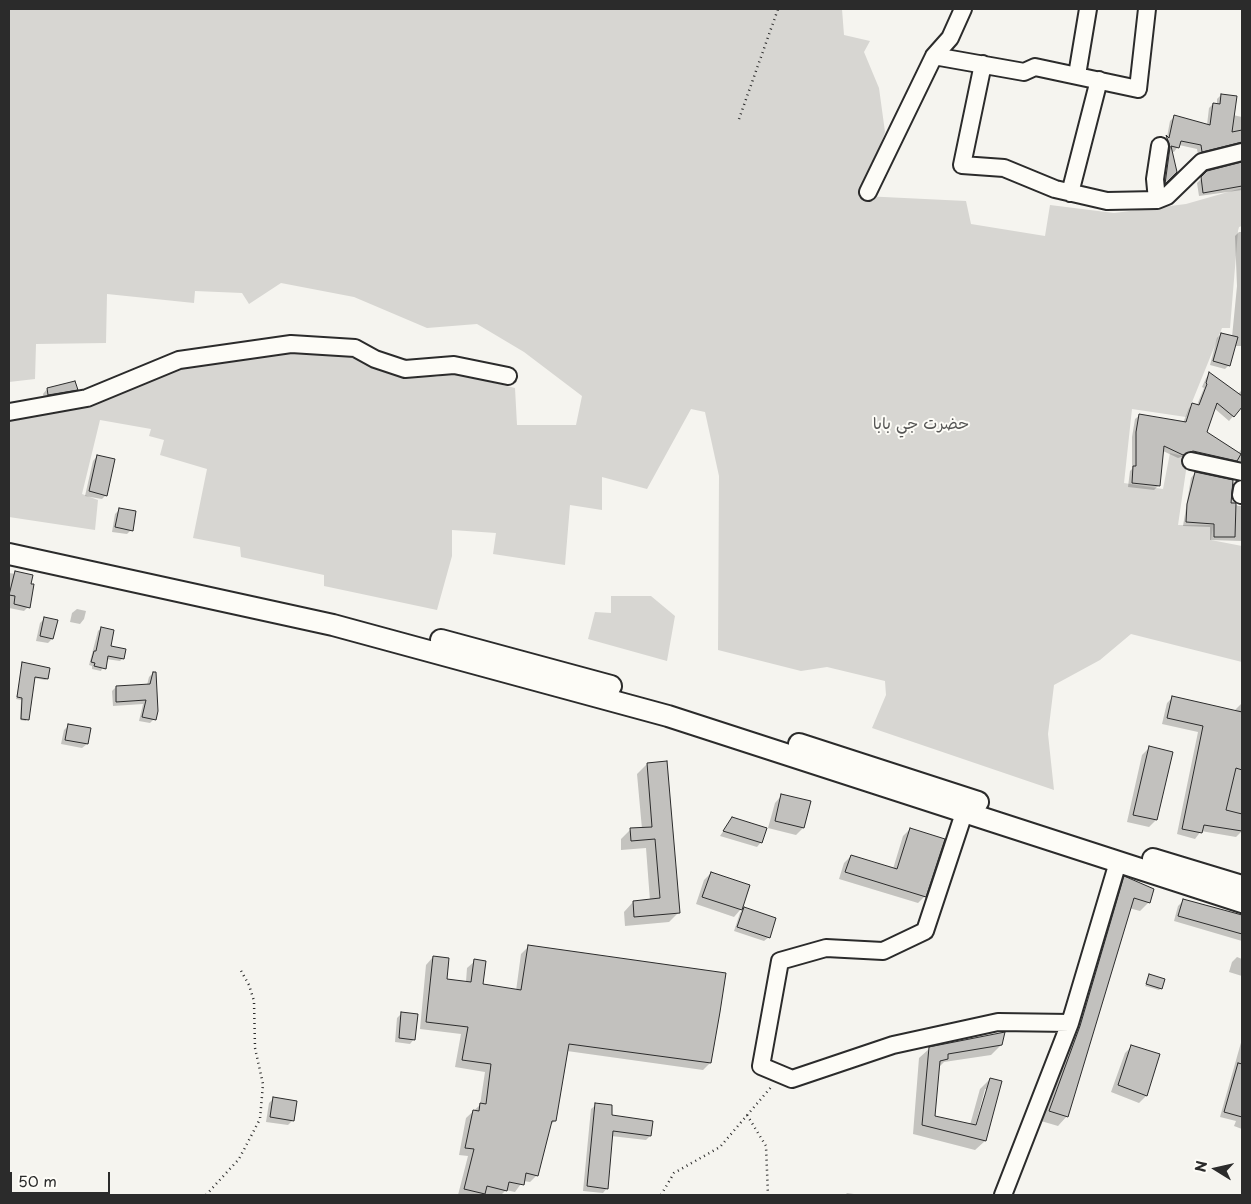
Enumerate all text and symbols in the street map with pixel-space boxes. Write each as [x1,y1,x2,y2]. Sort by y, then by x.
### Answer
park label: حضرت جي بابا [873,415,969,435]
north arrow [1191,1144,1241,1194]
text: N [1189,1159,1212,1174]
scale bar [12,1162,112,1194]
text: 50 m [18,1169,57,1192]

